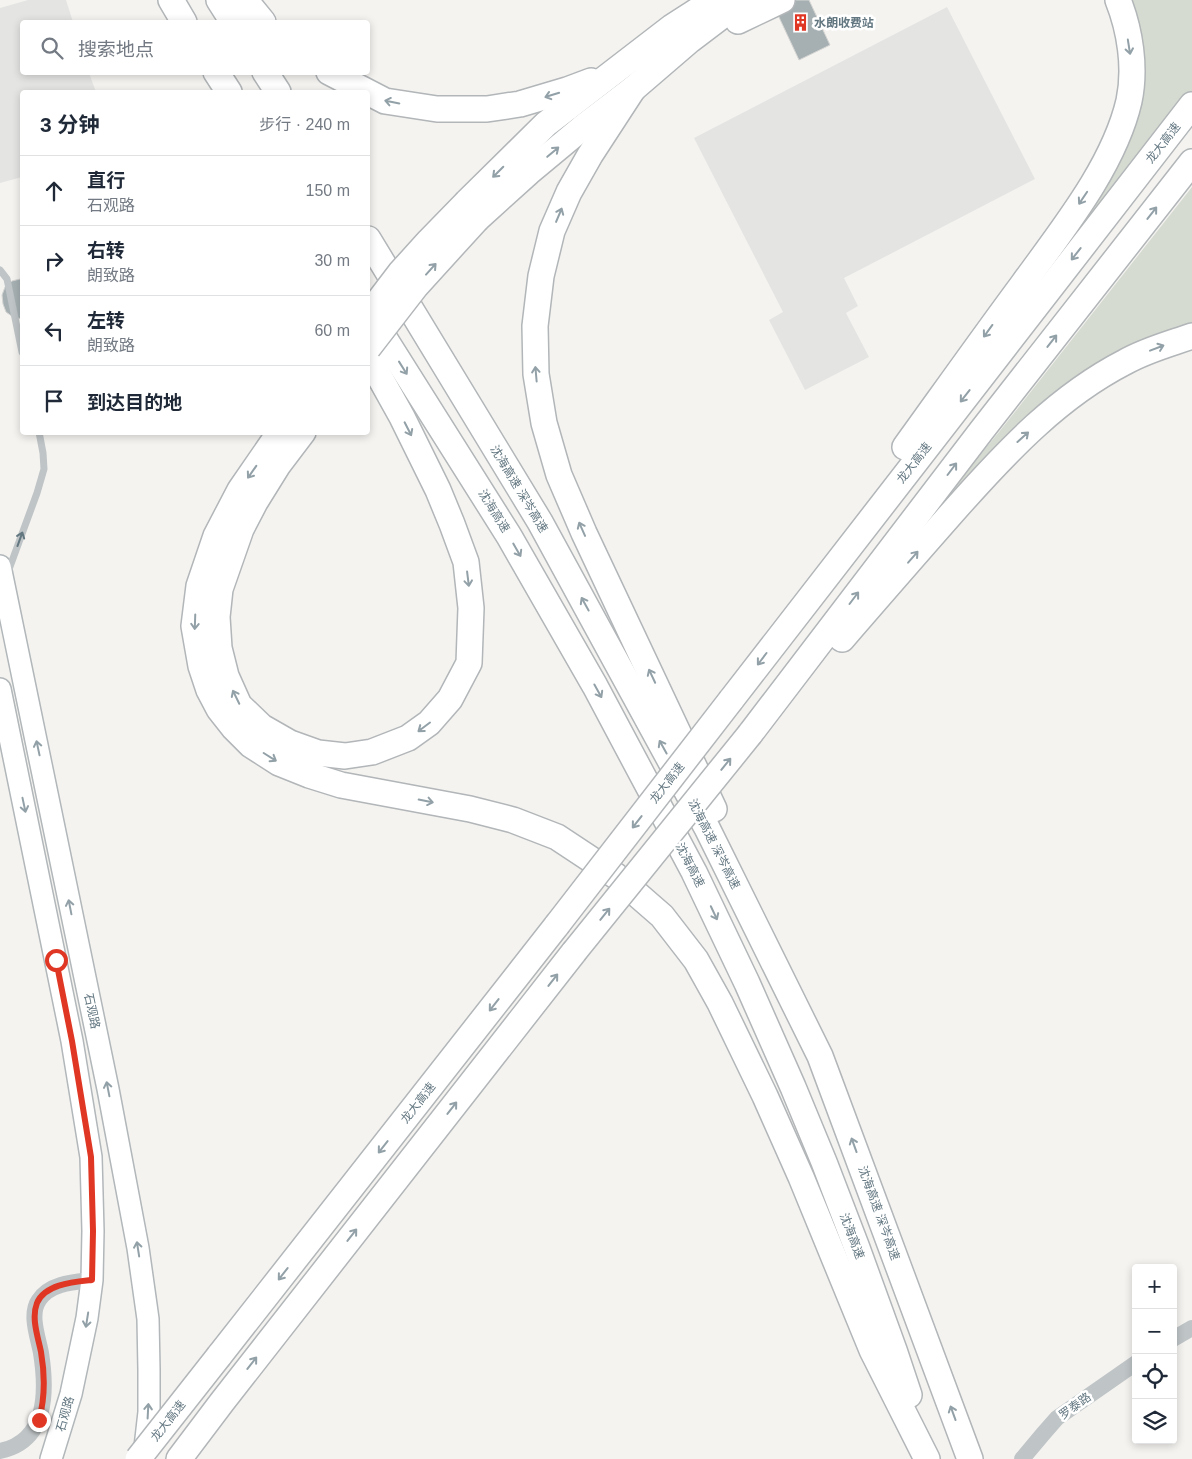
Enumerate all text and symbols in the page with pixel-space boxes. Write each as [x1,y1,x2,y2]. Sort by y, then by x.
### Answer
building icon: 水朗收费站 [790,13,810,33]
place label: 水朗收费站 [814,16,874,30]
search box [20,20,370,75]
icon: search [38,34,66,62]
text: 搜索地点 [78,39,154,60]
one-way arrow [1125,39,1135,55]
one-way arrow [544,90,560,100]
one-way arrow [384,96,400,106]
text: 3 分钟 [40,113,100,136]
text: 步行 · 240 m [259,116,350,133]
street label: 龙大高速 [1143,120,1183,166]
one-way arrow [546,147,559,158]
one-way arrow [491,166,504,178]
text: 直行 [87,170,125,191]
icon: ahead [40,177,68,205]
text: 150 m [306,182,350,199]
one-way arrow [1077,191,1087,205]
text: 石观路 [87,197,135,214]
one-way arrow [1147,207,1158,220]
one-way arrow [555,208,565,223]
text: 右转 [87,240,125,261]
icon: right [40,247,68,275]
one-way arrow [1070,247,1081,260]
text: 30 m [314,252,350,269]
one-way arrow [426,263,437,276]
text: 朗致路 [87,267,135,284]
text: 左转 [87,310,125,331]
icon: left [40,317,68,345]
text: 60 m [314,322,350,339]
one-way arrow [983,324,994,337]
one-way arrow [1047,334,1058,347]
text: 朗致路 [87,337,135,354]
one-way arrow [1149,343,1165,352]
one-way arrow [398,361,408,375]
one-way arrow [532,366,541,382]
icon: arrive [40,387,68,415]
one-way arrow [960,389,971,402]
text: 到达目的地 [87,392,182,413]
one-way arrow [403,422,413,437]
one-way arrow [1017,431,1030,443]
street label: 龙大高速 [894,440,934,486]
street label: 沈海高速 深岑高速 [487,443,551,535]
one-way arrow [947,463,958,476]
one-way arrow [247,465,257,479]
street label: 沈海高速 [475,487,513,535]
one-way arrow [577,522,587,537]
one-way arrow [16,531,25,547]
one-way arrow [513,542,523,557]
one-way arrow [908,551,919,564]
one-way arrow [463,571,473,587]
one-way arrow [849,591,859,605]
one-way arrow [580,597,589,612]
one-way arrow [191,614,200,630]
one-way arrow [756,652,767,665]
one-way arrow [647,668,657,683]
one-way arrow [594,683,603,698]
one-way arrow [231,690,240,705]
one-way arrow [418,721,431,732]
one-way arrow [657,740,667,754]
one-way arrow [33,741,42,757]
one-way arrow [263,753,277,763]
one-way arrow [720,758,731,771]
street label: 龙大高速 [647,760,687,806]
one-way arrow [417,796,433,806]
street label: 沈海高速 深岑高速 [685,796,743,892]
one-way arrow [20,797,30,813]
one-way arrow [631,815,642,828]
street label: 沈海高速 [673,840,707,890]
one-way arrow [65,900,75,916]
one-way arrow [709,905,719,920]
one-way arrow [599,908,610,921]
route start [45,949,68,972]
one-way arrow [547,974,558,987]
street label: 石观路 [81,992,103,1030]
one-way arrow [489,998,500,1011]
street label: 龙大高速 [398,1080,438,1126]
one-way arrow [103,1081,112,1097]
one-way arrow [447,1101,458,1114]
one-way arrow [849,1138,858,1154]
one-way arrow [378,1140,389,1153]
street label: 沈海高速 深岑高速 [855,1164,903,1262]
street label: 沈海高速 [837,1211,867,1261]
one-way arrow [347,1229,358,1242]
one-way arrow [133,1241,143,1257]
map controls [1132,1264,1177,1444]
button: + [1132,1264,1177,1309]
one-way arrow [277,1268,288,1281]
button: − [1132,1309,1177,1354]
one-way arrow [81,1312,91,1328]
button: locate [1132,1354,1177,1399]
one-way arrow [246,1357,257,1370]
street label: 罗泰路 [1056,1390,1094,1422]
street label: 石观路 [53,1395,77,1433]
street label: 龙大高速 [148,1398,188,1444]
button: layers [1132,1399,1177,1444]
one-way arrow [144,1403,153,1419]
one-way arrow [948,1405,957,1421]
route end [28,1409,51,1432]

